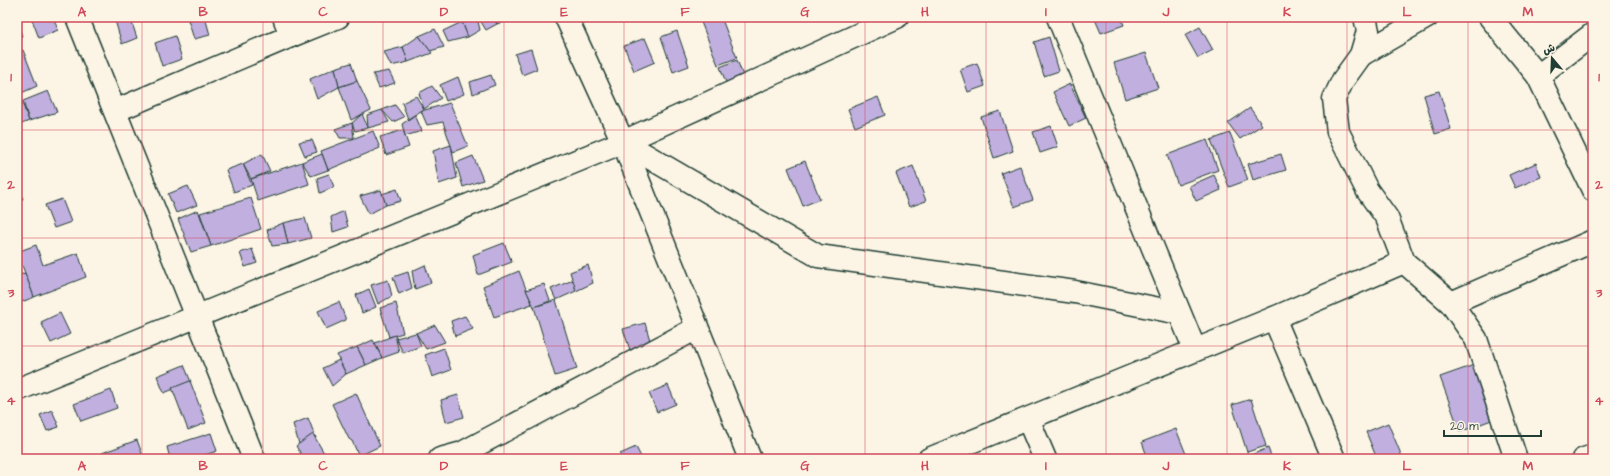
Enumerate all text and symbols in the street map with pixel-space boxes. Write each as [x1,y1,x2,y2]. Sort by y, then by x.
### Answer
text: A [78,3,87,21]
text: B [198,3,208,21]
text: C [318,3,328,21]
text: D [440,3,449,21]
text: E [560,3,568,21]
text: F [680,3,690,21]
text: G [800,3,810,21]
text: H [921,3,929,21]
text: I [1045,3,1047,21]
text: J [1162,3,1170,21]
text: K [1283,3,1291,21]
text: L [1402,3,1412,21]
text: M [1523,3,1534,21]
north arrow [1532,38,1572,78]
text: ش [1541,40,1557,58]
text: 1 [10,68,12,86]
text: 1 [1598,68,1600,86]
text: 2 [6,176,15,194]
text: 2 [1594,176,1603,194]
text: 3 [7,284,15,302]
text: 3 [1595,284,1603,302]
text: 4 [7,392,16,410]
text: 4 [1595,392,1604,410]
scale bar [1444,412,1541,438]
text: 20 m [1450,418,1479,435]
text: A [78,457,87,475]
text: B [198,457,208,475]
text: C [318,457,328,475]
text: D [440,457,449,475]
text: E [560,457,568,475]
text: F [680,457,690,475]
text: G [800,457,810,475]
text: H [921,457,929,475]
text: I [1045,457,1047,475]
text: J [1162,457,1170,475]
text: K [1283,457,1291,475]
text: L [1402,457,1412,475]
text: M [1523,457,1534,475]

